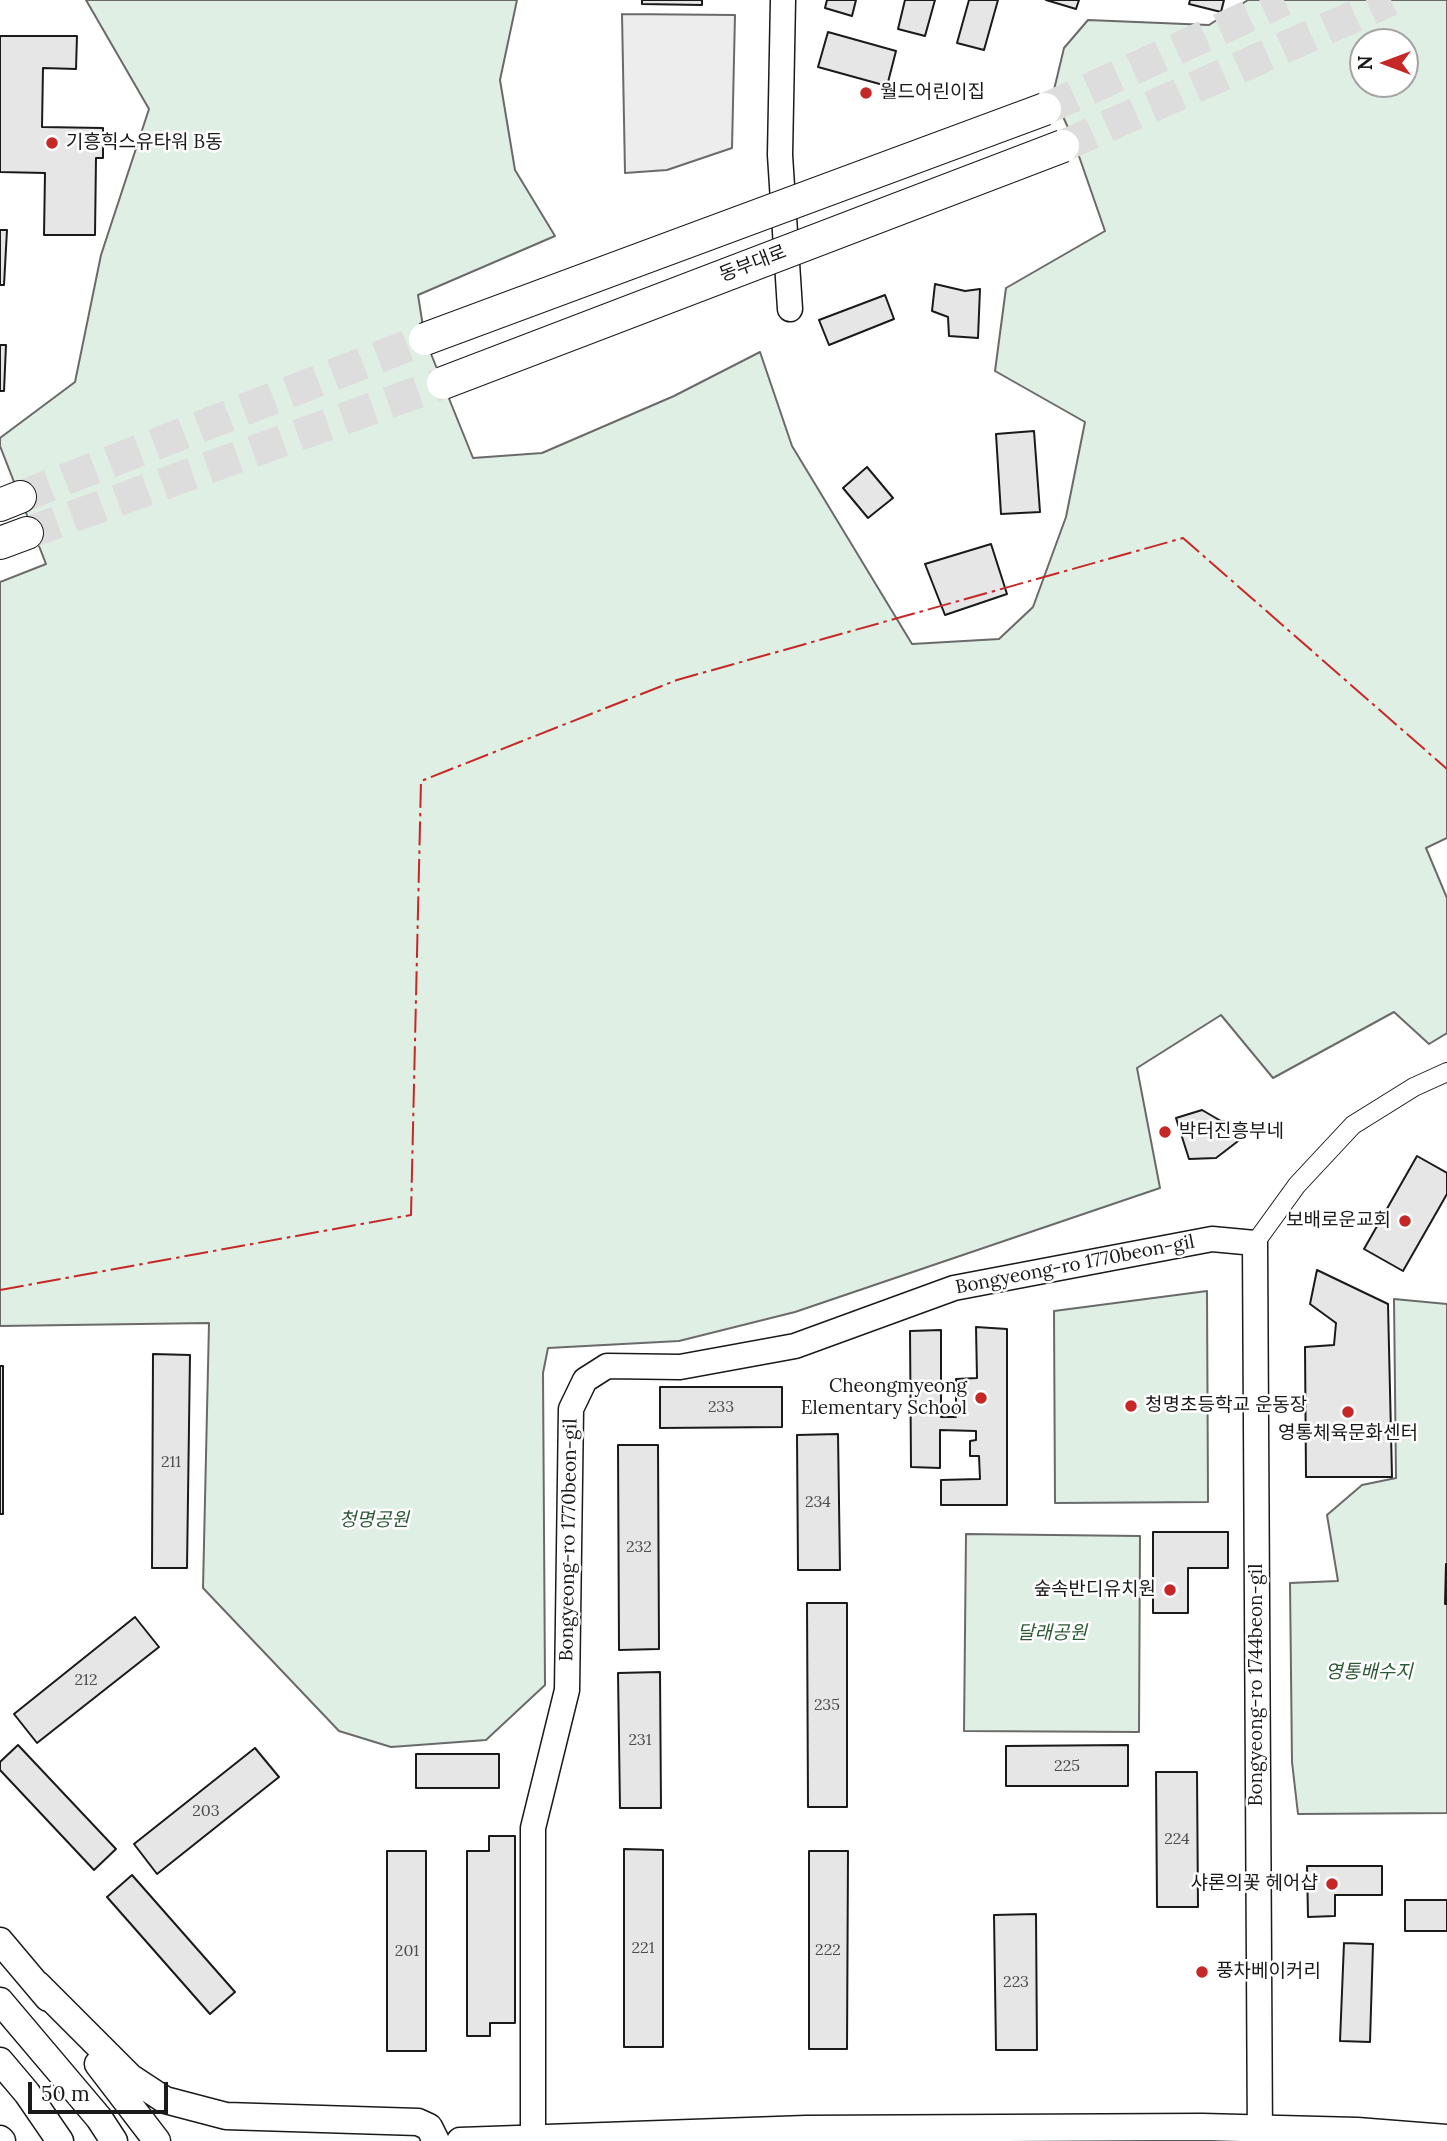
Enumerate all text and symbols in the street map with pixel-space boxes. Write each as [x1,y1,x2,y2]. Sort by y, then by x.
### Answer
north arrow [1349,28,1419,98]
text: N [1353,56,1377,70]
place label: 월드어린이집 [880,82,985,104]
marker: 월드어린이집 [858,85,874,101]
place label: 기흥힉스유타워 B동 [66,132,223,154]
marker: 기흥힉스유타워 B동 [44,135,60,151]
street label: 동부대로 [716,241,790,287]
place label: 박터진흥부네 [1179,1121,1284,1143]
marker: 박터진흥부네 [1157,1124,1173,1140]
place label: 보배로운교회 [1286,1210,1391,1232]
marker: 보배로운교회 [1397,1213,1413,1229]
street label: Bongyeong-ro 1770beon-gil [954,1231,1196,1299]
place label: Cheongmyeong Elementary School [801,1376,967,1420]
marker: Cheongmyeong Elementary School [973,1390,989,1406]
place label: 청명초등학교 운동장 [1145,1395,1307,1417]
house number: 233 [708,1397,734,1417]
marker: 청명초등학교 운동장 [1123,1398,1139,1414]
marker: 영통체육문화센터 [1340,1404,1356,1420]
street label: Bongyeong-ro 1770beon-gil [555,1418,583,1662]
place label: 영통체육문화센터 [1278,1423,1418,1445]
house number: 211 [161,1452,181,1472]
house number: 234 [805,1492,831,1512]
park label: 청명공원 [339,1510,409,1532]
house number: 232 [626,1537,652,1557]
street label: Bongyeong-ro 1744beon-gil [1246,1564,1268,1806]
place label: 숲속반디유치원 [1034,1579,1156,1601]
marker: 숲속반디유치원 [1162,1582,1178,1598]
park label: 달래공원 [1017,1623,1087,1645]
park label: 영통배수지 [1325,1662,1413,1684]
house number: 212 [74,1670,98,1690]
house number: 235 [814,1695,840,1715]
house number: 231 [628,1730,652,1750]
house number: 225 [1054,1756,1080,1776]
house number: 203 [192,1801,220,1821]
house number: 224 [1164,1829,1190,1849]
place label: 샤론의꽃 헤어샵 [1191,1873,1318,1895]
marker: 샤론의꽃 헤어샵 [1324,1876,1340,1892]
house number: 221 [631,1938,655,1958]
house number: 222 [815,1940,841,1960]
house number: 201 [395,1941,419,1961]
place label: 풍차베이커리 [1216,1961,1321,1983]
marker: 풍차베이커리 [1194,1964,1210,1980]
house number: 223 [1003,1972,1029,1992]
scale bar [32,2068,172,2112]
text: 50 m [41,2080,90,2107]

